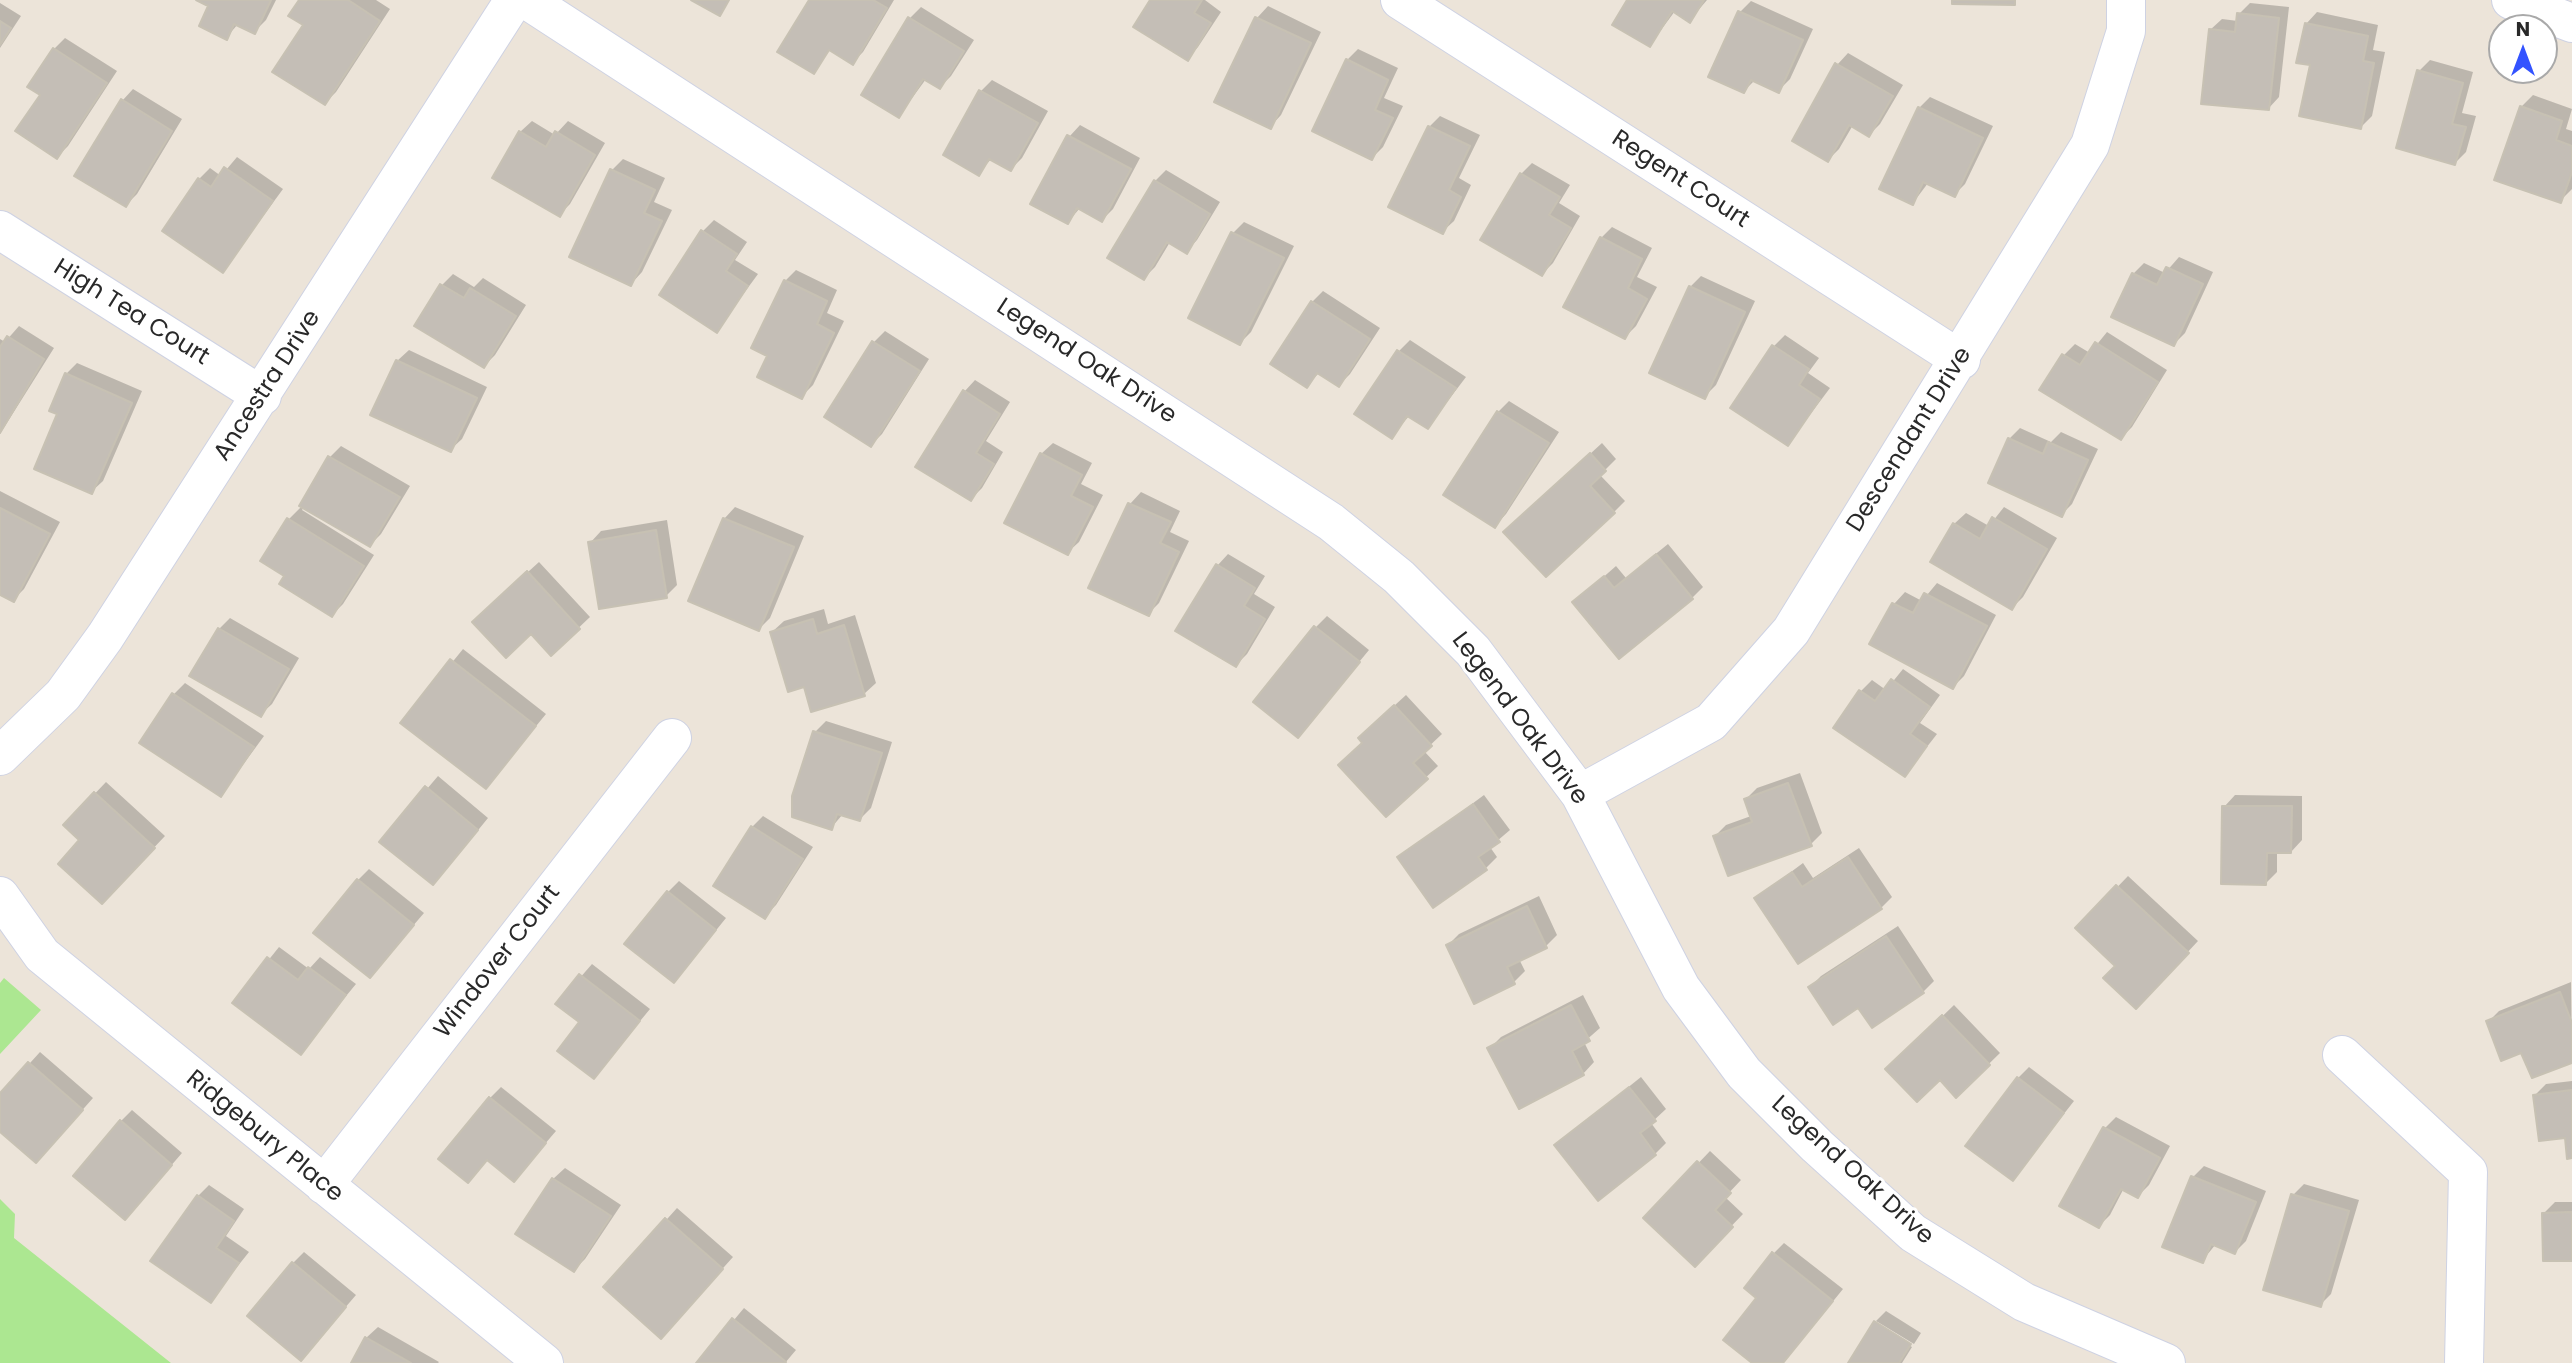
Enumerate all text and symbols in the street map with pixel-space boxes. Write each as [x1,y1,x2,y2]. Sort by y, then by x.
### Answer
north arrow [2488,14,2558,84]
text: N [2516,16,2530,43]
street label: Regent Court [1606,125,1754,235]
street label: High Tea Court [48,254,214,372]
street label: Legend Oak Drive [991,293,1181,431]
street label: Ancestra Drive [209,305,327,467]
street label: Descendant Drive [1842,342,1978,538]
street label: Legend Oak Drive [1445,627,1593,811]
street label: Windover Court [429,879,567,1045]
street label: Ridgebury Place [180,1065,348,1209]
street label: Legend Oak Drive [1765,1091,1939,1251]

